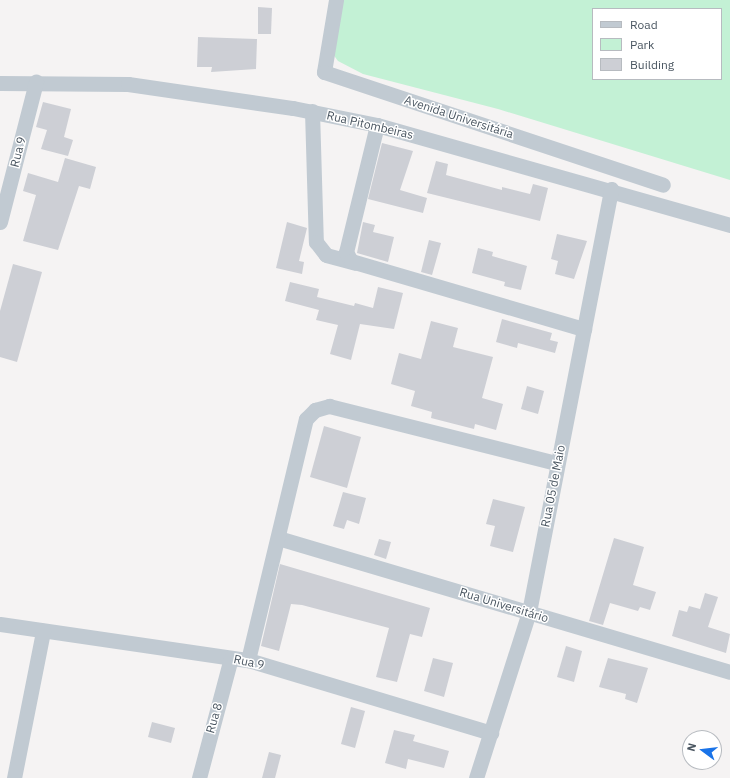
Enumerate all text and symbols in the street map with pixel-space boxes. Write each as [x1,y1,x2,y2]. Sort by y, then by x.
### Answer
legend [592,8,722,80]
text: Road [630,17,658,32]
text: Park [630,37,654,52]
text: Building [630,57,674,72]
street label: Avenida Universitária [403,93,515,141]
street label: Rua Pitombeiras [325,108,415,142]
street label: Rua 9 [7,135,29,169]
street label: Rua 05 de Maio [538,444,568,528]
street label: Rua Universitário [458,585,550,625]
street label: Rua 9 [232,652,266,672]
street label: Rua 8 [203,701,225,735]
north arrow [682,730,722,770]
text: N [684,741,699,753]

